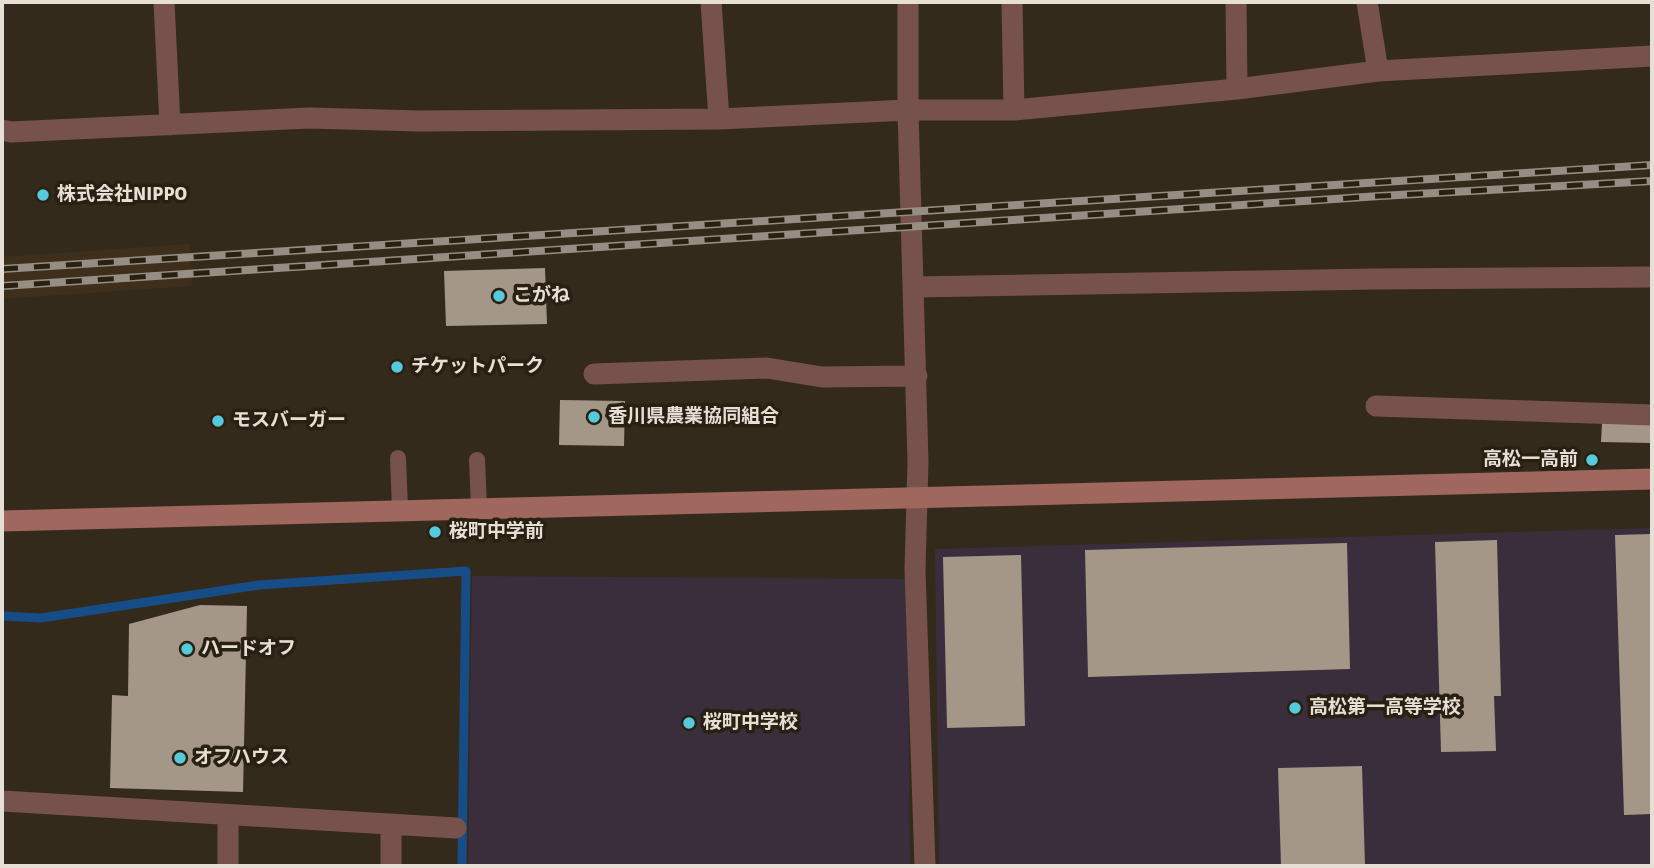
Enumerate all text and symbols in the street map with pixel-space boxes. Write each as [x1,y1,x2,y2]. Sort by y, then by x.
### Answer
place label: 株式会社NIPPO [57,184,187,206]
marker: 株式会社NIPPO [35,187,51,203]
place label: こがね [513,285,570,307]
marker: こがね [491,288,507,304]
place label: チケットパーク [411,356,544,378]
marker: チケットパーク [389,359,405,375]
place label: 香川県農業協同組合 [608,406,779,428]
marker: 香川県農業協同組合 [586,409,602,425]
place label: モスバーガー [232,410,346,432]
marker: モスバーガー [210,413,226,429]
place label: 高松一高前 [1483,449,1578,471]
marker: 高松一高前 [1584,452,1600,468]
place label: 桜町中学前 [449,521,544,543]
marker: 桜町中学前 [427,524,443,540]
place label: ハードオフ [201,638,296,660]
marker: ハードオフ [179,641,195,657]
place label: 高松第一高等学校 [1309,697,1461,719]
marker: 高松第一高等学校 [1287,700,1303,716]
place label: 桜町中学校 [703,712,798,734]
marker: 桜町中学校 [681,715,697,731]
place label: オフハウス [194,747,289,769]
marker: オフハウス [172,750,188,766]

